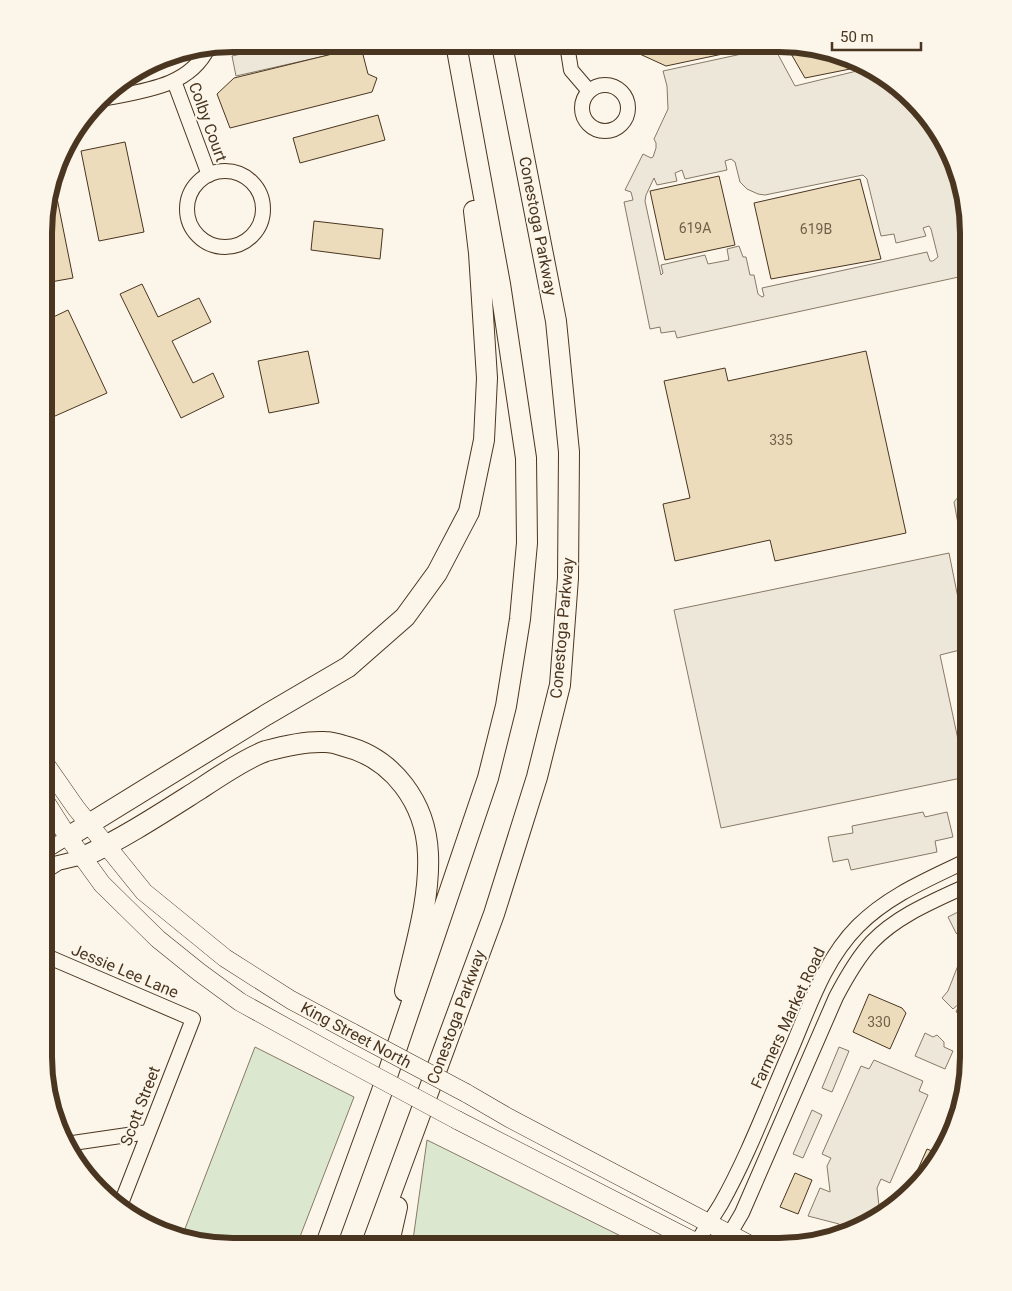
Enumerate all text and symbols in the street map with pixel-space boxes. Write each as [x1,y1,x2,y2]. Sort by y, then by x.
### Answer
scale bar [832,20,921,52]
text: 50 m [840,28,874,46]
street label: Colby Court [185,80,231,164]
street label: Conestoga Parkway [515,155,561,298]
house number: 619A [679,220,711,236]
house number: 619B [800,221,832,237]
house number: 335 [769,432,793,448]
street label: Conestoga Parkway [546,556,578,699]
street label: Jessie Lee Lane [69,940,181,1002]
street label: Farmers Market Road [747,945,829,1091]
street label: Conestoga Parkway [423,947,489,1087]
street label: King Street North [298,998,414,1072]
house number: 330 [867,1014,891,1030]
street label: Scott Street [116,1064,164,1148]

